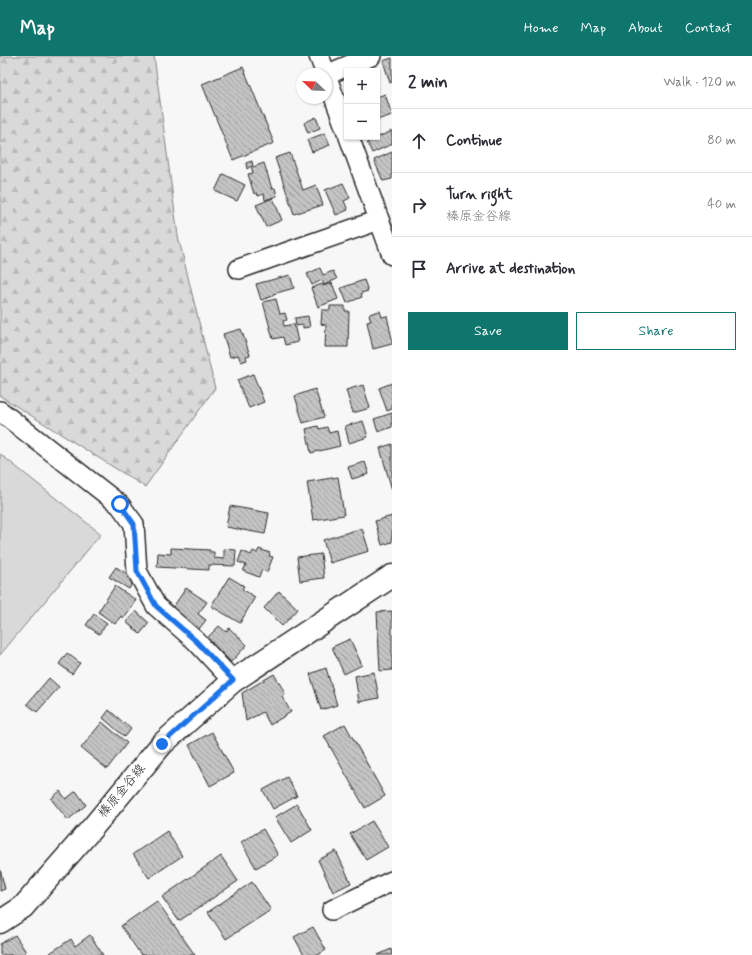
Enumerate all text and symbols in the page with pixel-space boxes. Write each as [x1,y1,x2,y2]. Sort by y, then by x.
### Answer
text: Map [20,16,55,41]
text: Home [524,19,558,37]
text: Map [580,19,606,37]
text: About [628,19,663,37]
text: Contact [685,19,732,37]
north arrow [296,68,332,104]
map controls [344,68,380,140]
button: + [344,68,380,104]
text: 2 min [408,71,448,93]
text: Walk · 120 m [664,74,736,91]
button: − [344,104,380,140]
icon: ahead [408,130,430,152]
text: Continue [446,131,502,151]
text: 80 m [707,132,736,149]
text: Turn right [446,185,513,205]
icon: right [408,194,430,216]
text: 40 m [707,196,736,213]
text: 榛原金谷線 [446,208,511,225]
icon: arrive [408,258,430,280]
text: Arrive at destination [446,259,575,279]
button: Save [408,312,568,350]
button: Share [576,312,736,350]
route start [111,495,129,513]
route end [153,735,171,753]
street label: 榛原金谷線 [95,760,150,821]

